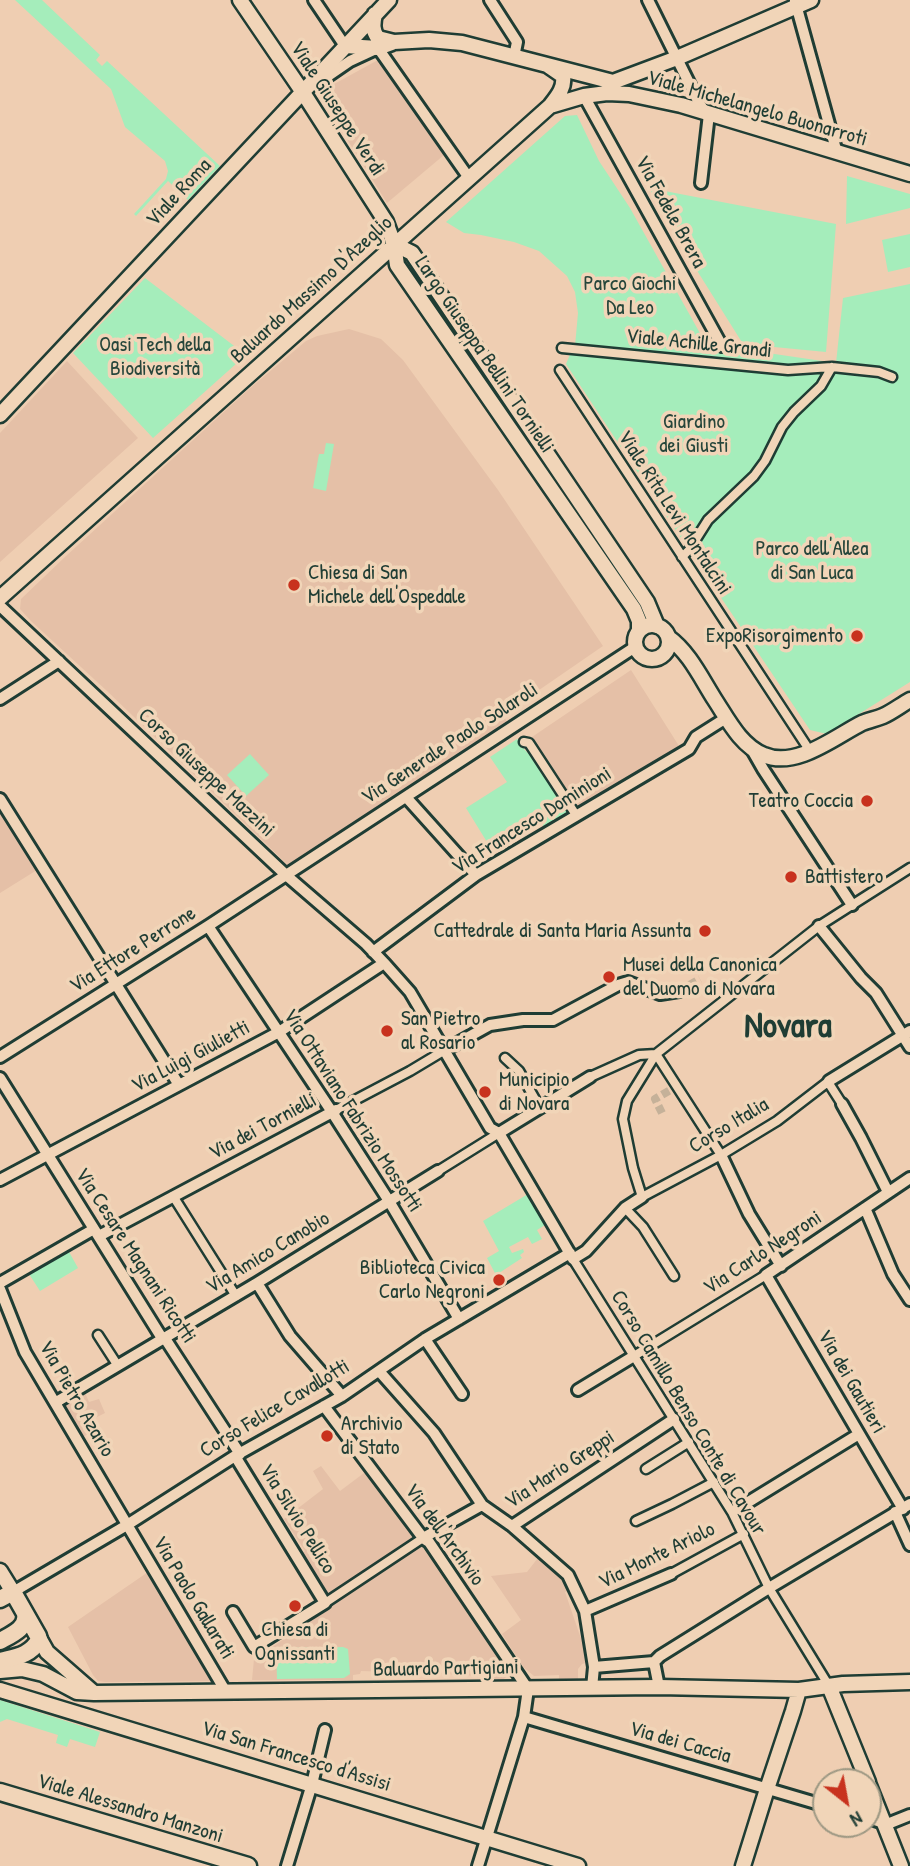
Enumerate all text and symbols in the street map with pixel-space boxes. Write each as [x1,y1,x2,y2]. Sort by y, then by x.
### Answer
street label: Viale Giuseppe Verdi [284,37,390,181]
street label: Viale Michelangelo Buonarroti [644,66,870,152]
street label: Via Fedele Brera [629,151,711,273]
street label: Viale Roma [141,154,217,232]
street label: Baluardo Massimo D'Azeglio [226,211,398,369]
street label: Largo Giuseppa Bellini Tornielli [409,252,559,458]
park label: Parco Giochi Da Leo [584,271,676,321]
street label: Viale Achille Grandi [625,324,773,364]
park label: Oasi Tech della Biodiversità [99,332,211,382]
park label: Giardino dei Giusti [659,409,729,459]
street label: Viale Rita Levi Montalcini [612,426,736,600]
park label: Parco dell'Allea di San Luca [756,536,868,586]
place label: Chiesa di San Michele dell'Ospedale [308,560,466,610]
marker: Chiesa di San Michele dell'Ospedale [286,577,302,593]
place label: ExpoRisorgimento [706,623,843,649]
marker: ExpoRisorgimento [849,628,865,644]
street label: Via Generale Paolo Solaroli [357,678,543,810]
street label: Corso Giuseppe Mazzini [132,703,280,843]
street label: Via Francesco Dominioni [447,762,617,880]
place label: Teatro Coccia [749,788,853,814]
marker: Teatro Coccia [859,793,875,809]
place label: Battistero [805,864,883,890]
marker: Battistero [783,869,799,885]
street label: Via Ettore Perrone [65,901,201,999]
place label: Cattedrale di Santa Maria Assunta [433,918,691,944]
marker: Cattedrale di Santa Maria Assunta [697,923,713,939]
place label: Musei della Canonica del Duomo di Novara [623,952,777,1002]
marker: Musei della Canonica del Duomo di Novara [601,969,617,985]
street label: Via Ottaviano Fabrizio Mossotti [277,1005,427,1217]
place label: San Pietro al Rosario [401,1006,480,1056]
district label: Novara [744,1007,832,1049]
street label: Via Luigi Giulietti [128,1015,254,1099]
marker: San Pietro al Rosario [379,1023,395,1039]
place label: Municipio di Novara [499,1067,569,1117]
marker: Municipio di Novara [477,1084,493,1100]
street label: Via dei Tornielli [205,1088,321,1166]
street label: Corso Italia [685,1092,773,1160]
street label: Via Cesare Magnani Ricotti [69,1164,201,1348]
street label: Via Carlo Negroni [699,1205,827,1301]
street label: Via Amico Canobio [202,1206,334,1300]
place label: Biblioteca Civica Carlo Negroni [360,1255,485,1305]
marker: Biblioteca Civica Carlo Negroni [491,1272,507,1288]
street label: Corso Camillo Benso Conte di Cavour [605,1286,771,1540]
street label: Via dei Gautieri [811,1326,891,1438]
street label: Via Pietro Azario [33,1336,119,1462]
street label: Corso Felice Cavallotti [196,1354,354,1464]
place label: Archivio di Stato [341,1411,403,1461]
street label: Via Mario Greppi [500,1425,620,1515]
marker: Archivio di Stato [319,1428,335,1444]
street label: Via Silvio Pellico [253,1459,341,1579]
street label: Via dell'Archivio [398,1479,490,1591]
street label: Via Monte Ariolo [595,1517,719,1595]
street label: Via Paolo Gallarati [146,1532,240,1664]
marker: Chiesa di Ognissanti [287,1598,303,1614]
place label: Chiesa di Ognissanti [254,1617,336,1667]
street label: Baluardo Partigiani [373,1655,519,1683]
street label: Via San Francesco d'Assisi [198,1716,394,1798]
street label: Via dei Caccia [626,1716,734,1770]
north arrow [812,1768,882,1838]
street label: Viale Alessandro Manzoni [34,1769,226,1849]
text: N [846,1806,868,1833]

